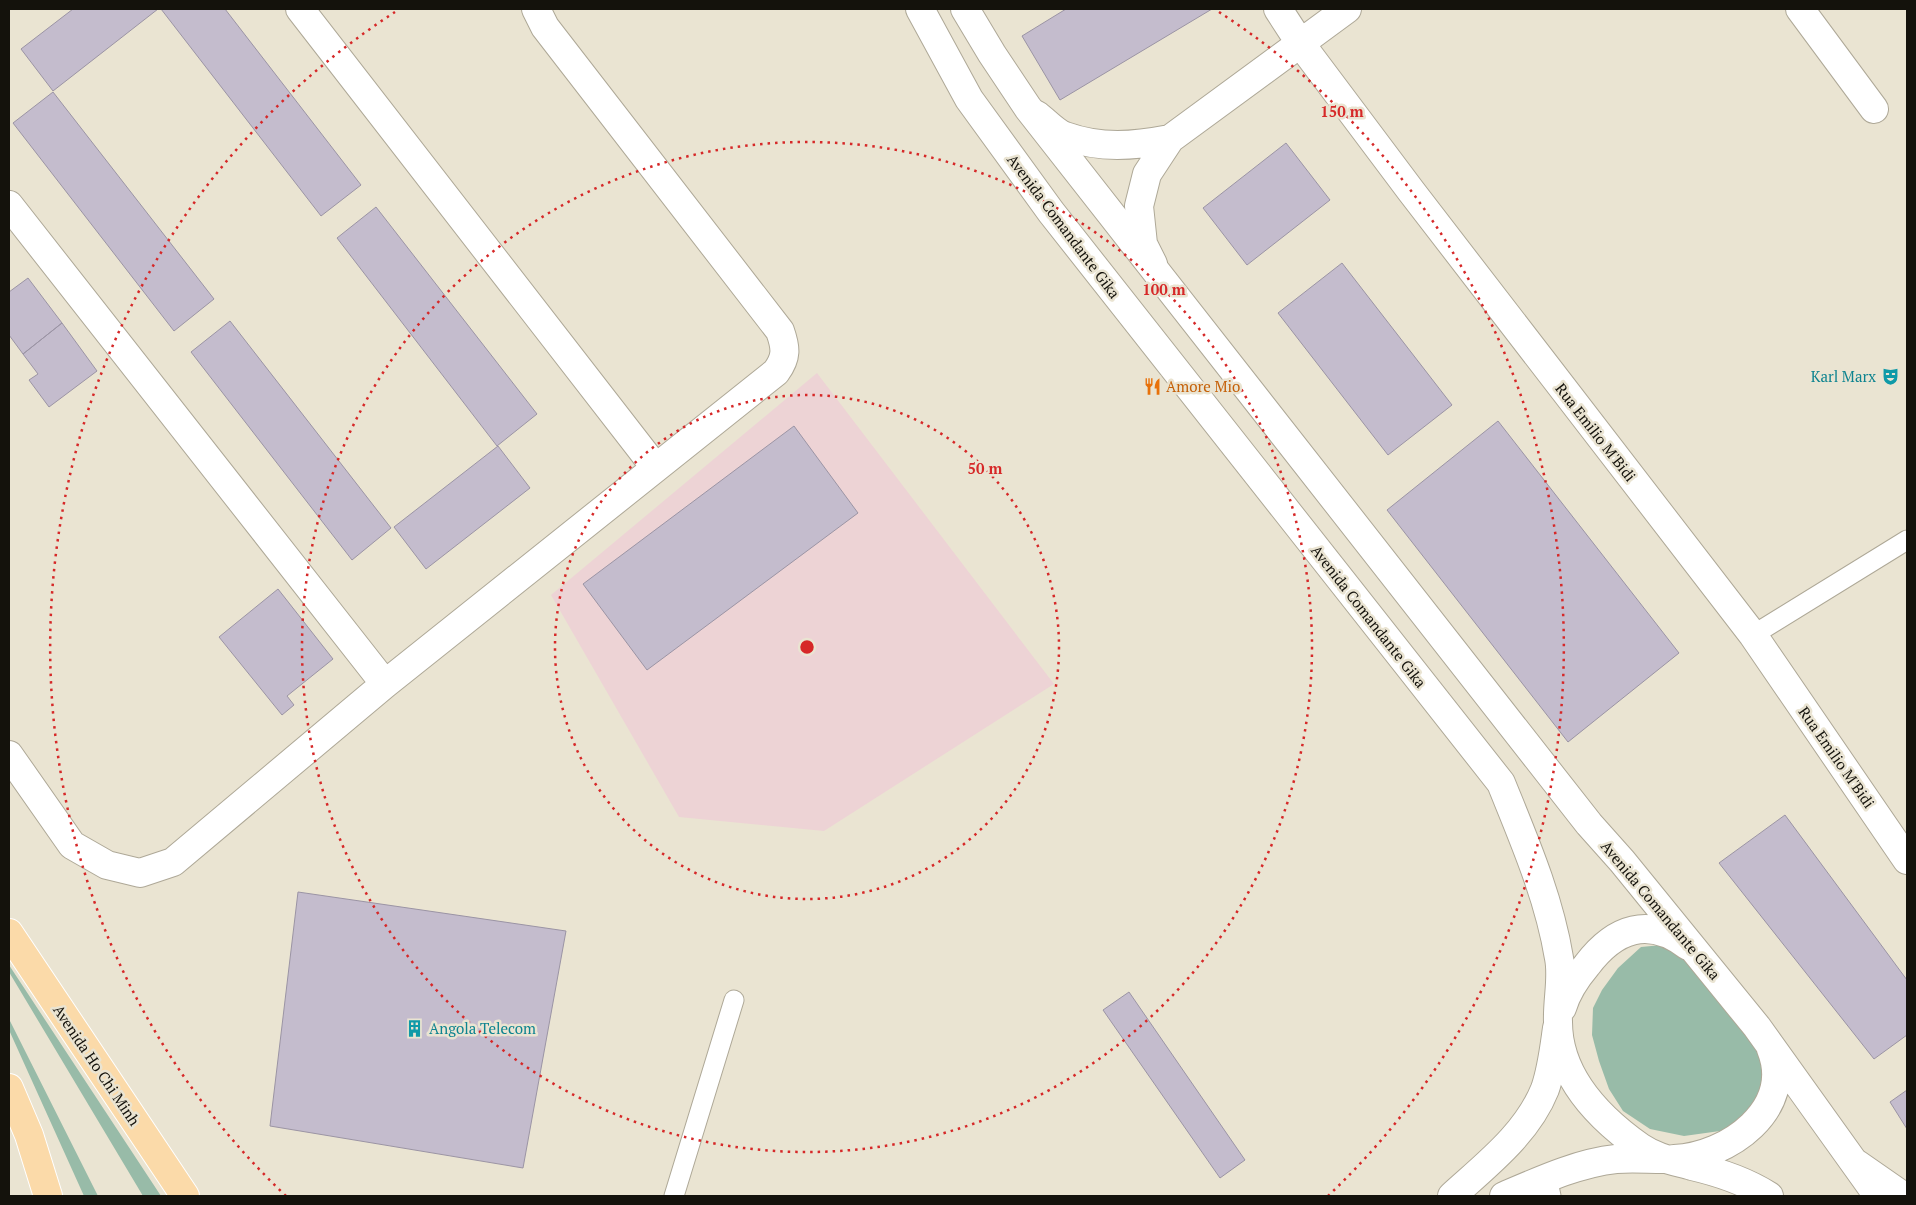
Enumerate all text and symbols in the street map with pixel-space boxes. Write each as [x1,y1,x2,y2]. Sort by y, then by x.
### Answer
text: 150 m [1320,101,1364,121]
street label: Avenida Comandante Gika [1003,150,1125,303]
text: 100 m [1142,279,1186,299]
place label: Karl Marx [1811,366,1876,386]
theatre icon: Karl Marx [1880,366,1900,386]
restaurant icon: Amore Mio [1142,376,1162,396]
place label: Amore Mio [1166,376,1240,396]
street label: Rua Emilio M'Bidi [1551,379,1641,485]
text: 50 m [968,458,1003,478]
street label: Avenida Comandante Gika [1307,541,1431,692]
centre of rings [798,638,816,656]
street label: Rua Emilio M'Bidi [1795,702,1879,812]
street label: Avenida Comandante Gika [1597,836,1725,984]
street label: Avenida Ho Chi Minh [49,1001,145,1129]
building icon: Angola Telecom [405,1018,425,1038]
place label: Angola Telecom [429,1018,536,1038]

